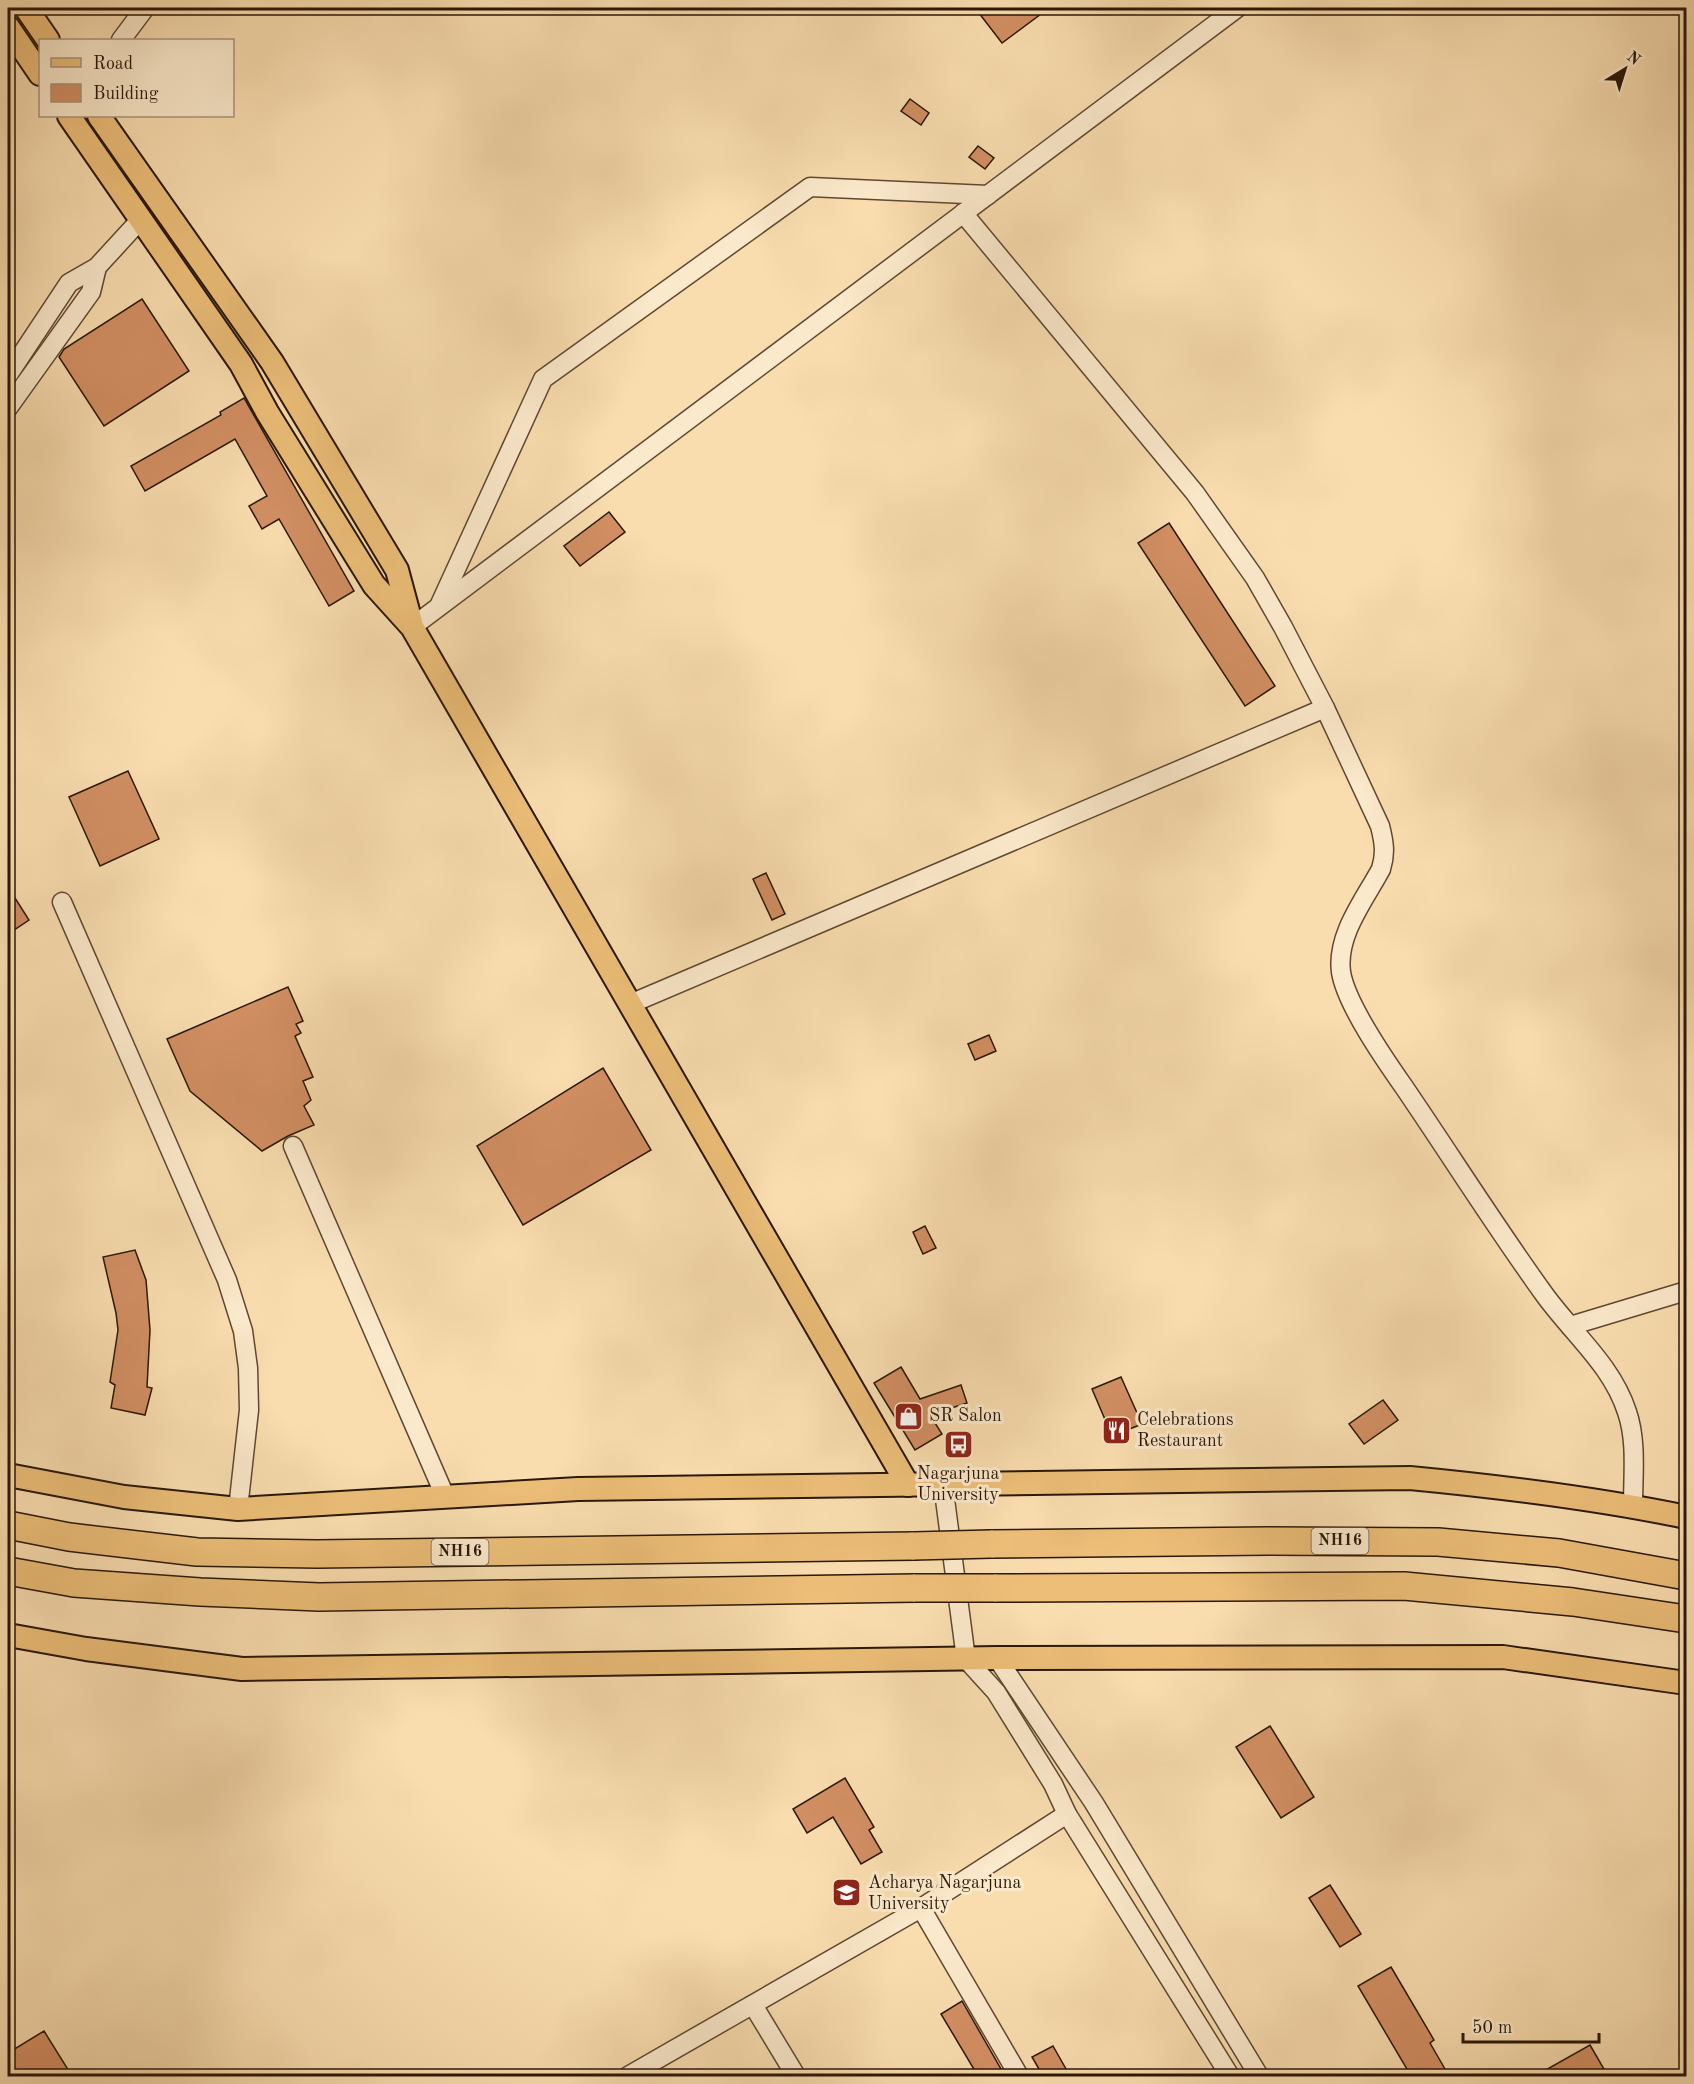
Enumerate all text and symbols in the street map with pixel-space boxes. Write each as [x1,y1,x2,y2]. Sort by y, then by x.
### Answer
legend [39,39,234,117]
north arrow [1595,39,1655,99]
text: N [1623,49,1643,69]
text: Road [93,55,133,73]
text: Building [93,85,159,103]
shop icon: SR Salon [892,1400,924,1432]
place label: SR Salon [929,1407,1002,1425]
place label: Celebrations Restaurant [1137,1411,1234,1450]
restaurant icon: Celebrations Restaurant [1100,1414,1132,1446]
bus stop icon: Nagarjuna University [942,1429,974,1461]
place label: Nagarjuna University [917,1465,999,1504]
road number: NH16 [1312,1528,1368,1554]
road number: NH16 [432,1539,488,1565]
place label: Acharya Nagarjuna University [868,1874,1021,1913]
school or university icon: Acharya Nagarjuna University [831,1877,863,1909]
scale bar [1463,2006,1600,2044]
text: 50 m [1472,2019,1512,2037]

